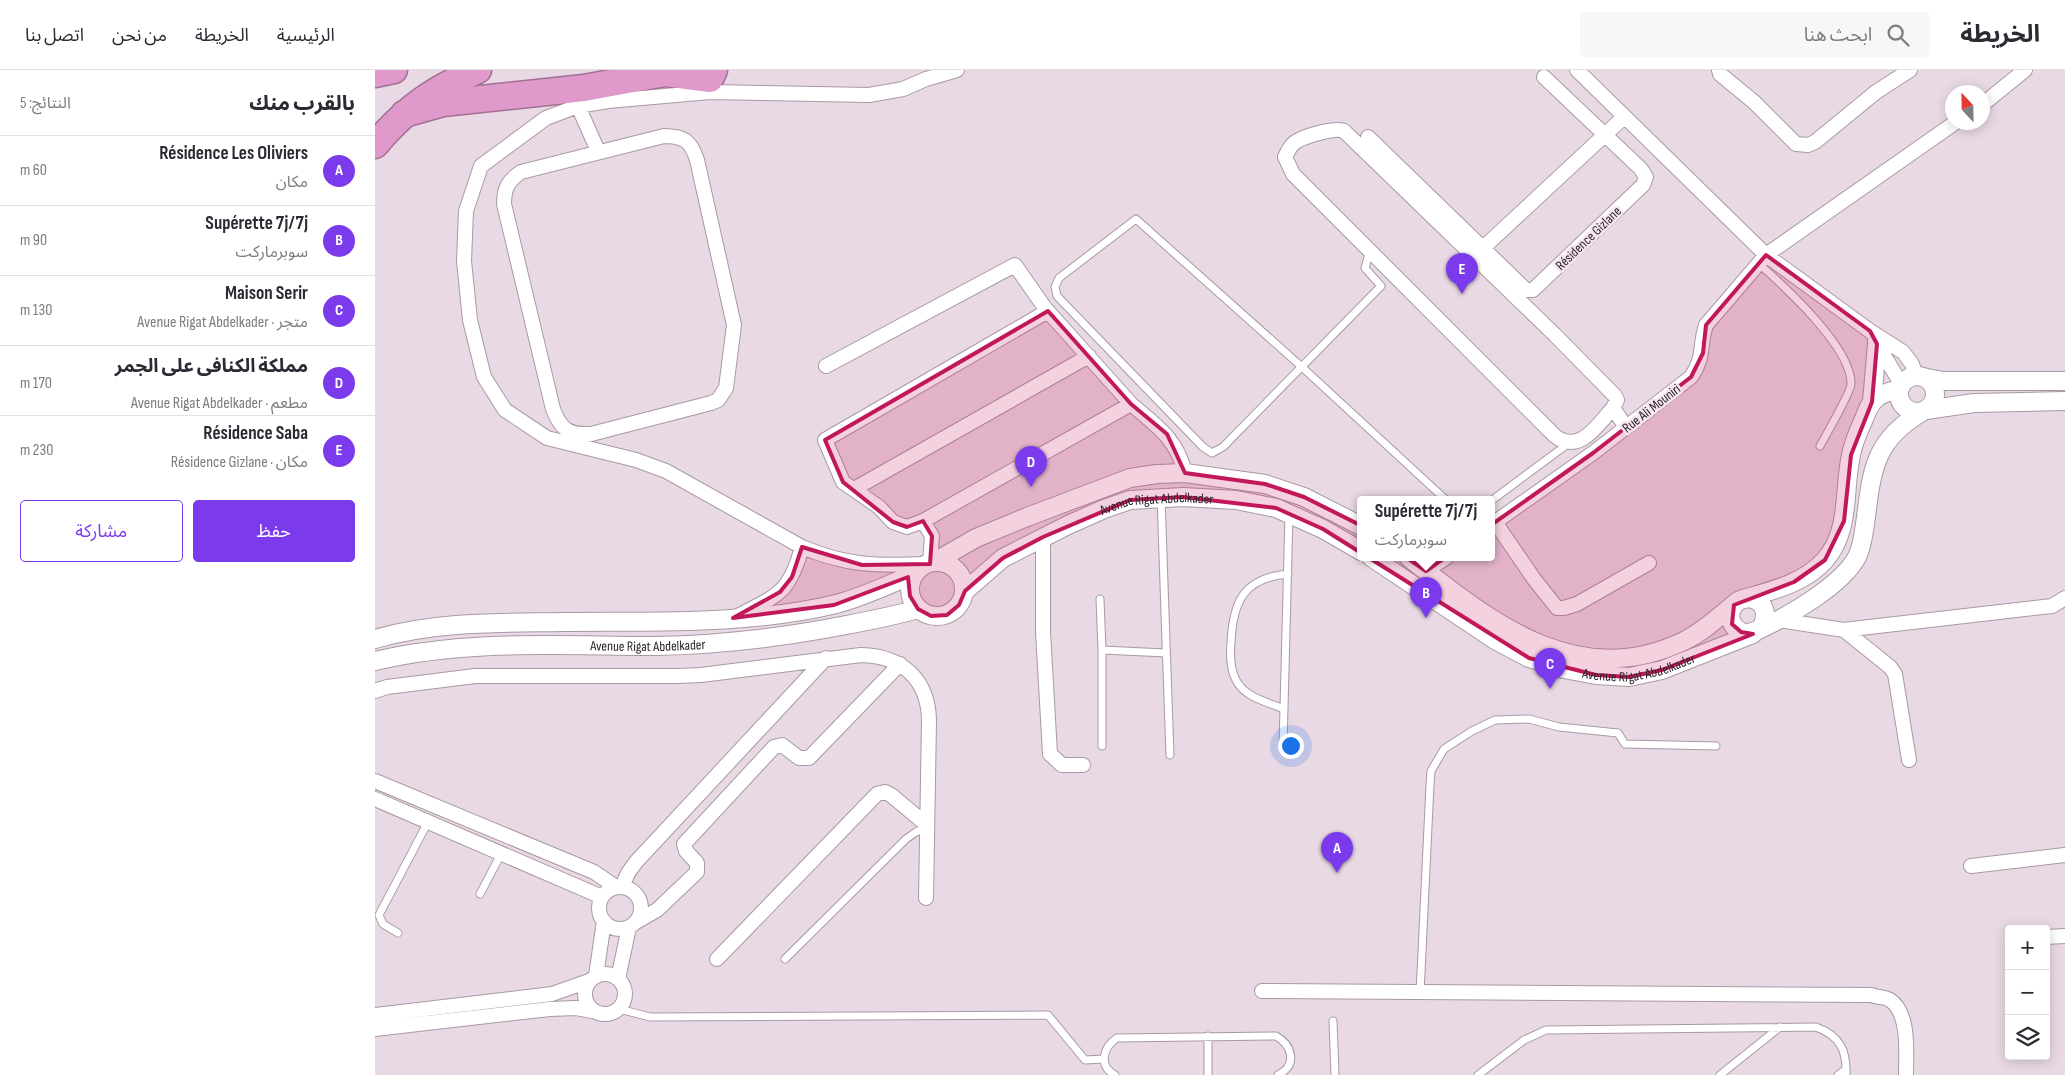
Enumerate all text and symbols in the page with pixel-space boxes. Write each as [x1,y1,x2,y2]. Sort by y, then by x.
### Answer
search box [1580,12,1930,57]
text: الخريطة [1960,20,2040,49]
icon: search [1884,21,1912,49]
text: ابحث هنا [1804,24,1872,47]
text: اتصل بنا [25,25,84,46]
text: من نحن [112,25,167,46]
text: الخريطة [195,25,249,46]
text: الرئيسية [277,25,335,46]
north arrow [1945,85,1990,130]
text: بالقرب منك [249,91,355,116]
text: النتائج: 5 [20,94,71,113]
text: Résidence Les Oliviers [159,142,308,165]
text: 60 m [20,161,47,180]
text: A [335,161,343,180]
text: مكان [276,173,308,192]
street label: Résidence Gizlane [1552,203,1625,274]
text: Supérette 7j/7j [205,212,308,235]
text: 90 m [20,231,47,250]
text: B [335,231,343,250]
text: سوبرماركت [236,243,308,262]
pin: E [1446,253,1478,294]
text: Maison Serir [225,282,308,305]
text: 130 m [20,301,52,320]
text: C [335,301,343,320]
text: متجر · Avenue Rigat Abdelkader [137,313,308,332]
text: مملكة الكنافى على الجمر [115,355,308,378]
text: 170 m [20,374,52,393]
text: D [335,374,343,393]
street label: Rue Ali Mouniri [1619,380,1684,436]
text: مطعم · Avenue Rigat Abdelkader [131,394,308,413]
text: Résidence Saba [203,422,308,445]
text: 230 m [20,441,53,460]
text: E [336,441,342,460]
pin: D [1015,446,1047,487]
text: مكان · Résidence Gizlane [171,453,308,472]
street label: Avenue Rigat Abdelkader [1096,489,1214,519]
popup [1357,496,1495,561]
button: مشاركة [20,500,183,562]
button: حفظ [193,500,355,562]
text: Supérette 7j/7j [1375,500,1477,523]
text: سوبرماركت [1375,531,1447,550]
pin: B [1410,577,1442,618]
street label: Avenue Rigat Abdelkader [589,636,706,655]
pin: C [1534,648,1566,689]
street label: Avenue Rigat Abdelkader [1580,650,1698,686]
your location [1278,733,1304,759]
pin: A [1321,832,1353,873]
map controls [2005,925,2050,1060]
button: + [2005,925,2050,970]
button: − [2005,970,2050,1015]
button: layers [2005,1015,2050,1060]

